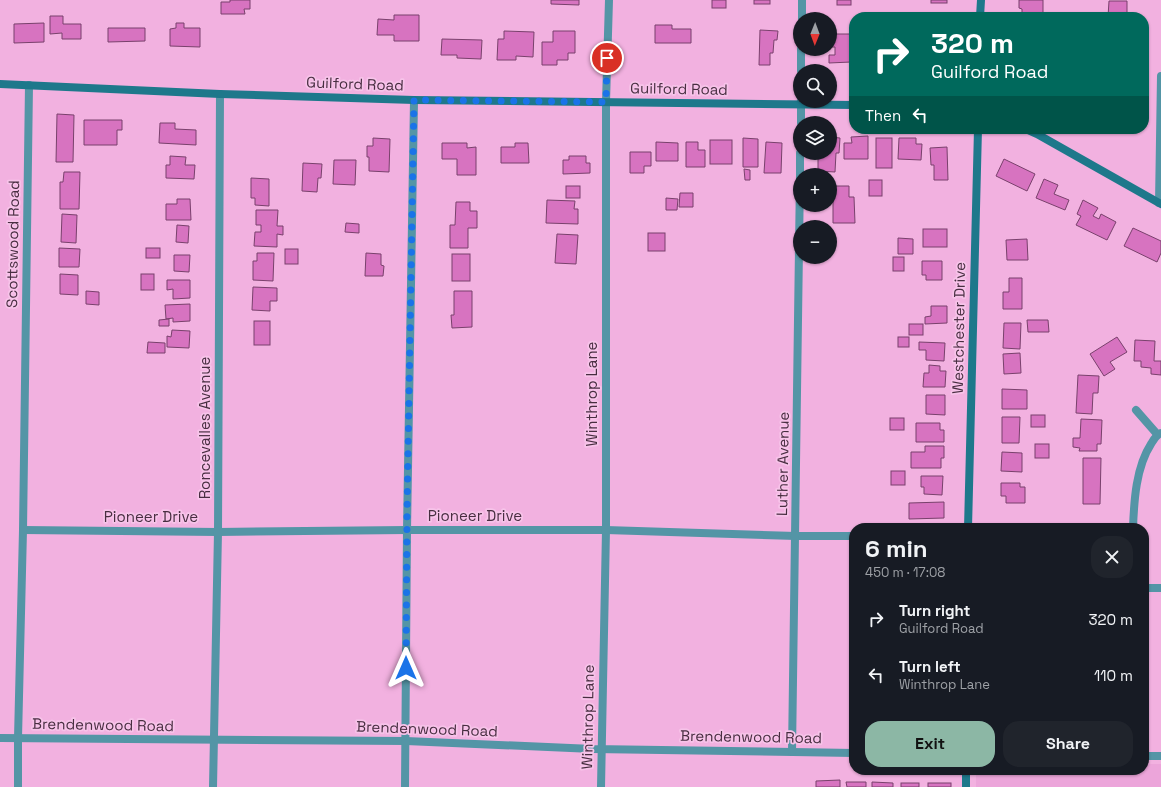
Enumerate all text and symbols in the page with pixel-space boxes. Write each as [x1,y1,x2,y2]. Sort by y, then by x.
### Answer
north arrow [793,12,837,56]
map controls [793,12,837,264]
text: 320 m [931,25,1014,61]
icon: right [865,28,917,80]
pin [590,41,624,75]
icon: arrive [596,47,618,69]
text: Guilford Road [931,60,1048,83]
button: search [793,64,837,108]
street label: Guilford Road [306,72,404,95]
street label: Guilford Road [630,78,728,99]
icon: left [909,104,931,126]
text: Then [865,106,901,125]
button: layers [793,116,837,160]
button: + [793,168,837,212]
street label: Scottswood Road [2,180,23,308]
button: − [793,220,837,264]
street label: Westchester Drive [948,262,969,394]
street label: Winthrop Lane [582,341,601,446]
street label: Roncevalles Avenue [195,357,214,499]
street label: Luther Avenue [772,411,793,516]
street label: Pioneer Drive [428,506,522,525]
street label: Pioneer Drive [104,507,198,526]
text: 6 min [865,533,928,564]
button: close [1091,536,1133,578]
text: 450 m · 17:08 [865,564,945,581]
text: Turn right [899,601,970,620]
icon: right [865,608,887,630]
text: 320 m [1089,610,1133,629]
text: Guilford Road [899,620,984,637]
position arrow [385,647,427,689]
text: Turn left [899,657,961,676]
street label: Winthrop Lane [577,664,598,770]
icon: left [865,664,887,686]
text: 110 m [1094,666,1133,685]
text: Winthrop Lane [899,676,990,693]
street label: Brendenwood Road [32,714,174,735]
street label: Brendenwood Road [356,717,498,740]
button: Exit [865,721,995,767]
button: Share [1003,721,1133,767]
street label: Brendenwood Road [680,726,822,747]

